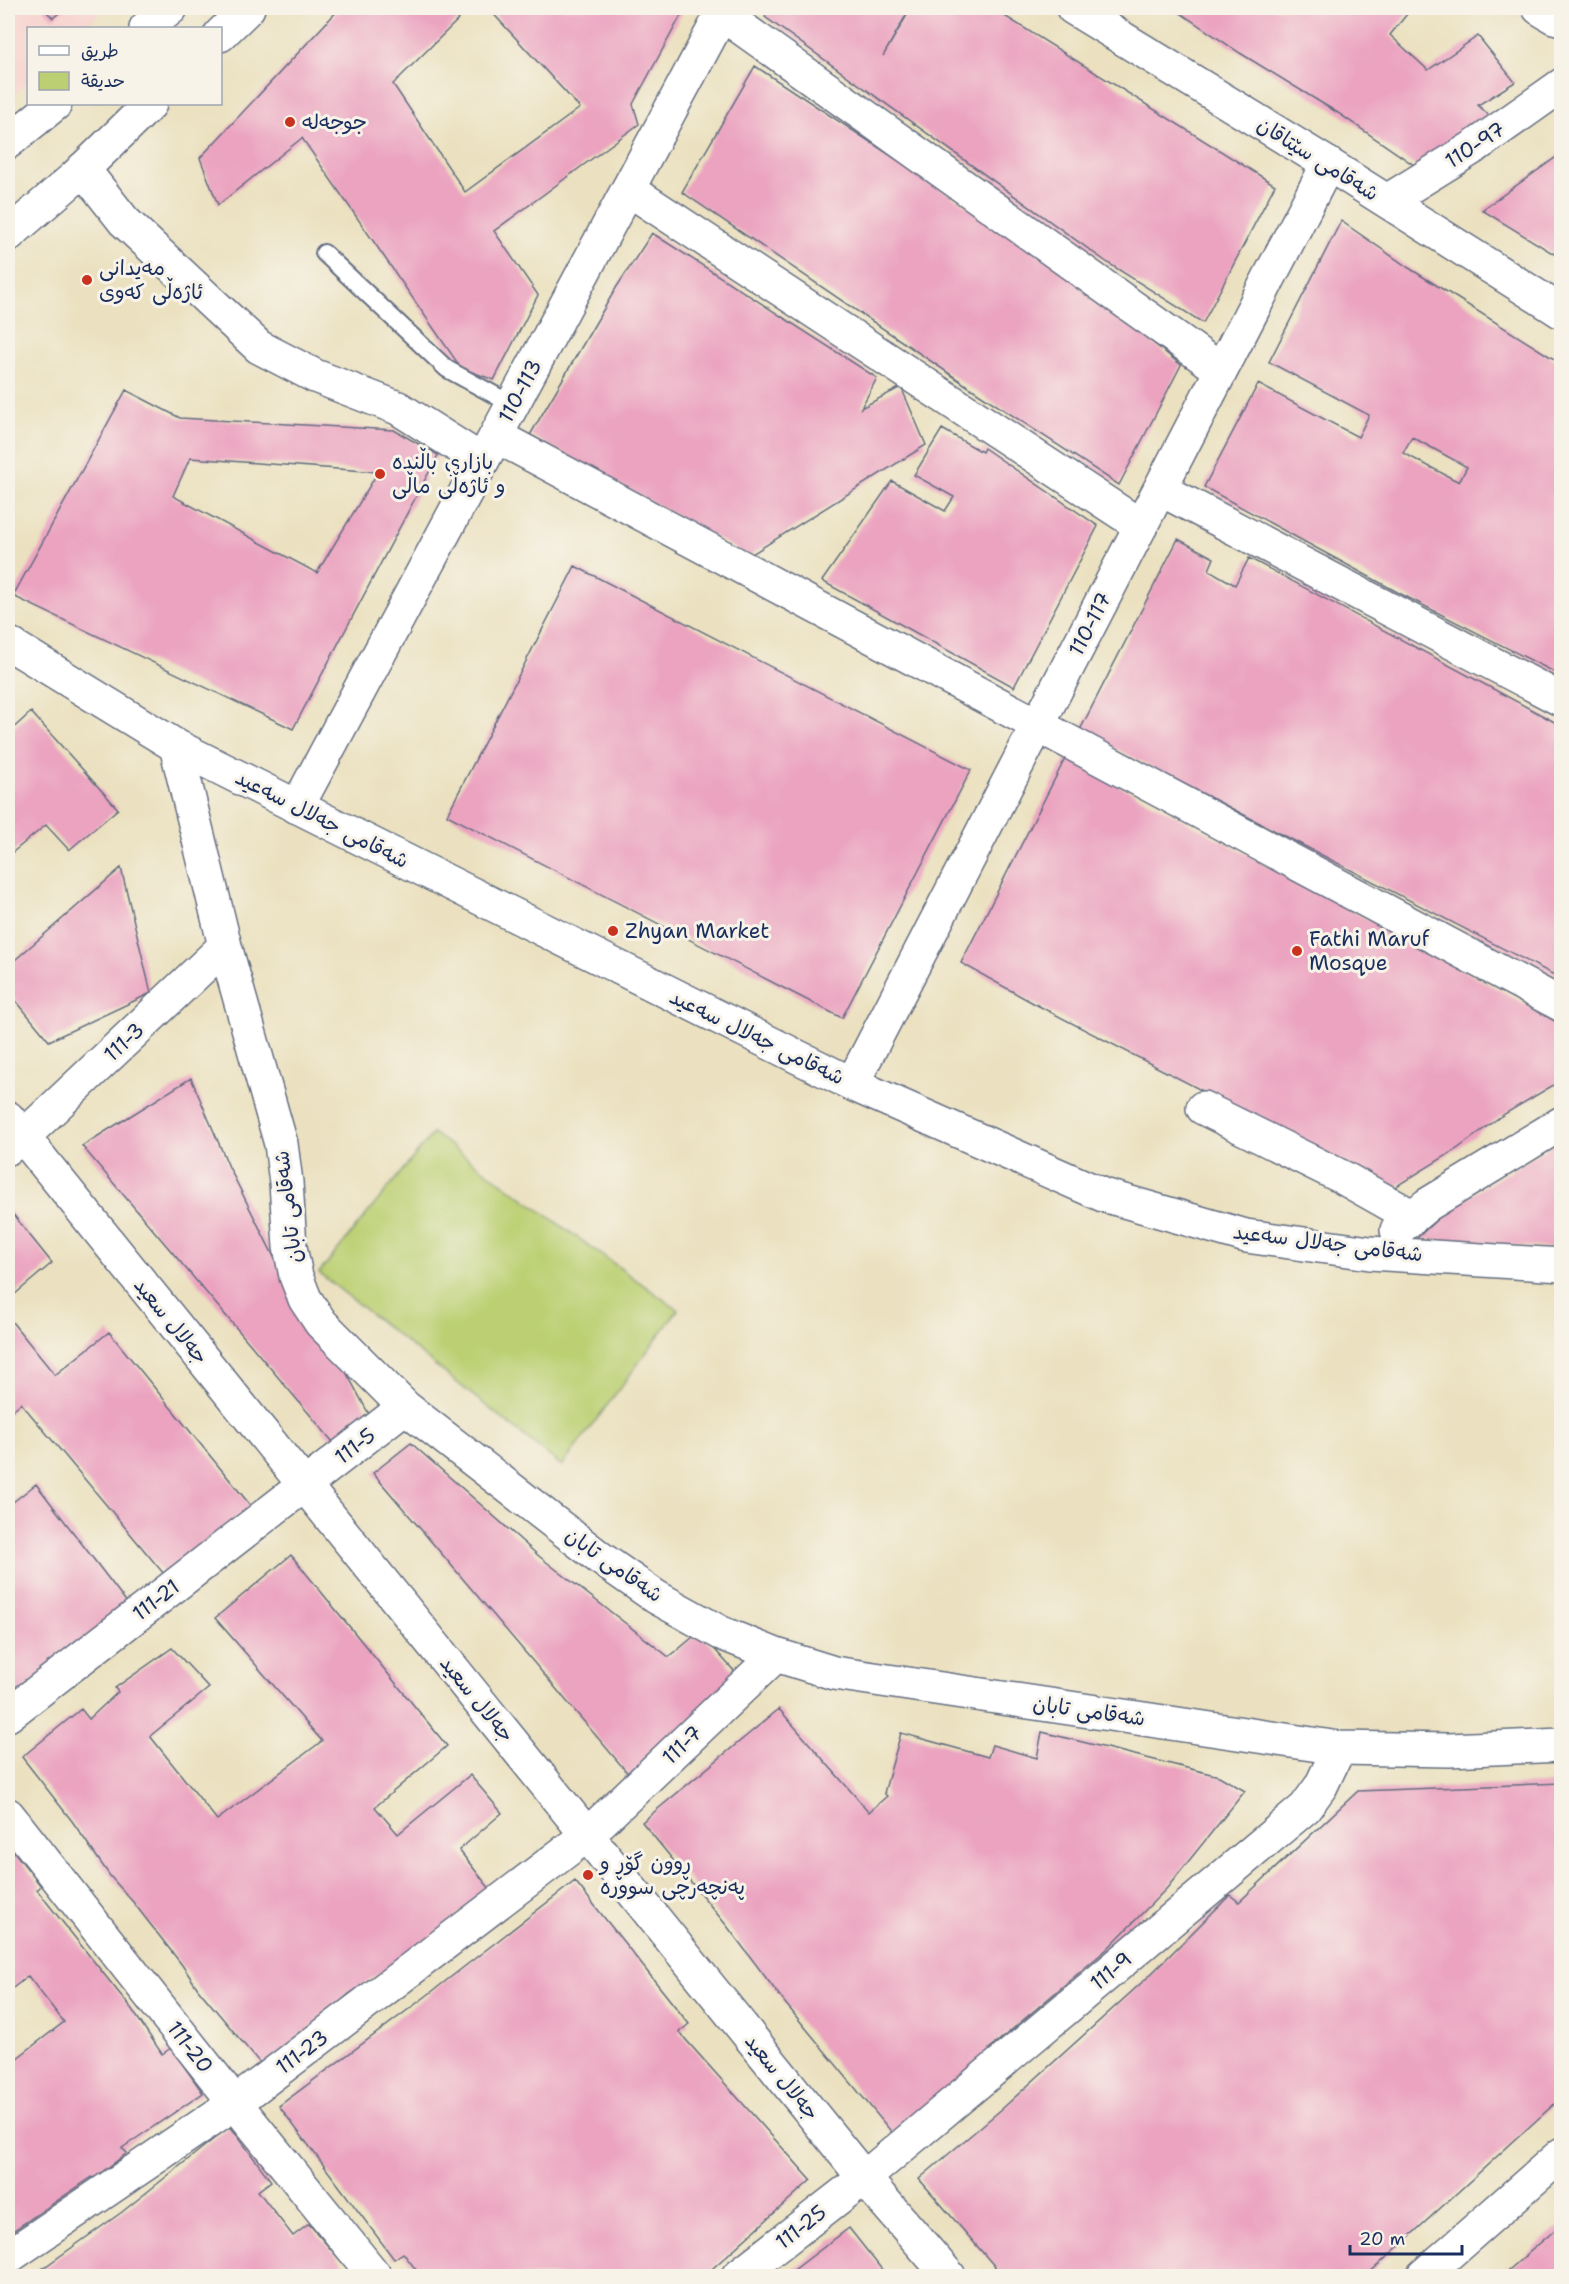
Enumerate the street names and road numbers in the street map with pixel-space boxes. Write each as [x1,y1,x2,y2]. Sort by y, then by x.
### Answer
street label: شەقامی سێتاقان [1252,110,1384,208]
street label: 110-97 [1440,115,1510,175]
street label: 110-113 [492,354,548,428]
street label: 110-117 [1062,587,1118,661]
street label: شەقامی جەلال سەعید [231,763,413,875]
street label: شەقامی جەلال سەعید [665,983,849,1091]
street label: 111-3 [98,1016,150,1068]
street label: شەقامی تابان [267,1149,309,1265]
street label: شەقامی جەلال سەعید [1232,1217,1424,1269]
street label: جه‌لال سعید [127,1272,215,1370]
street label: 111-5 [329,1421,381,1471]
street label: شەقامی تابان [560,1521,668,1609]
street label: 111-21 [127,1573,185,1627]
street label: جه‌لال سعید [433,1650,521,1748]
street label: شەقامی تابان [1031,1689,1147,1733]
street label: 111-7 [656,1719,708,1771]
street label: 111-9 [1084,1945,1138,1997]
street label: 111-20 [161,2015,219,2079]
street label: 111-23 [270,2023,334,2081]
street label: جه‌لال سعید [738,2028,826,2126]
street label: 111-25 [770,2198,832,2256]

